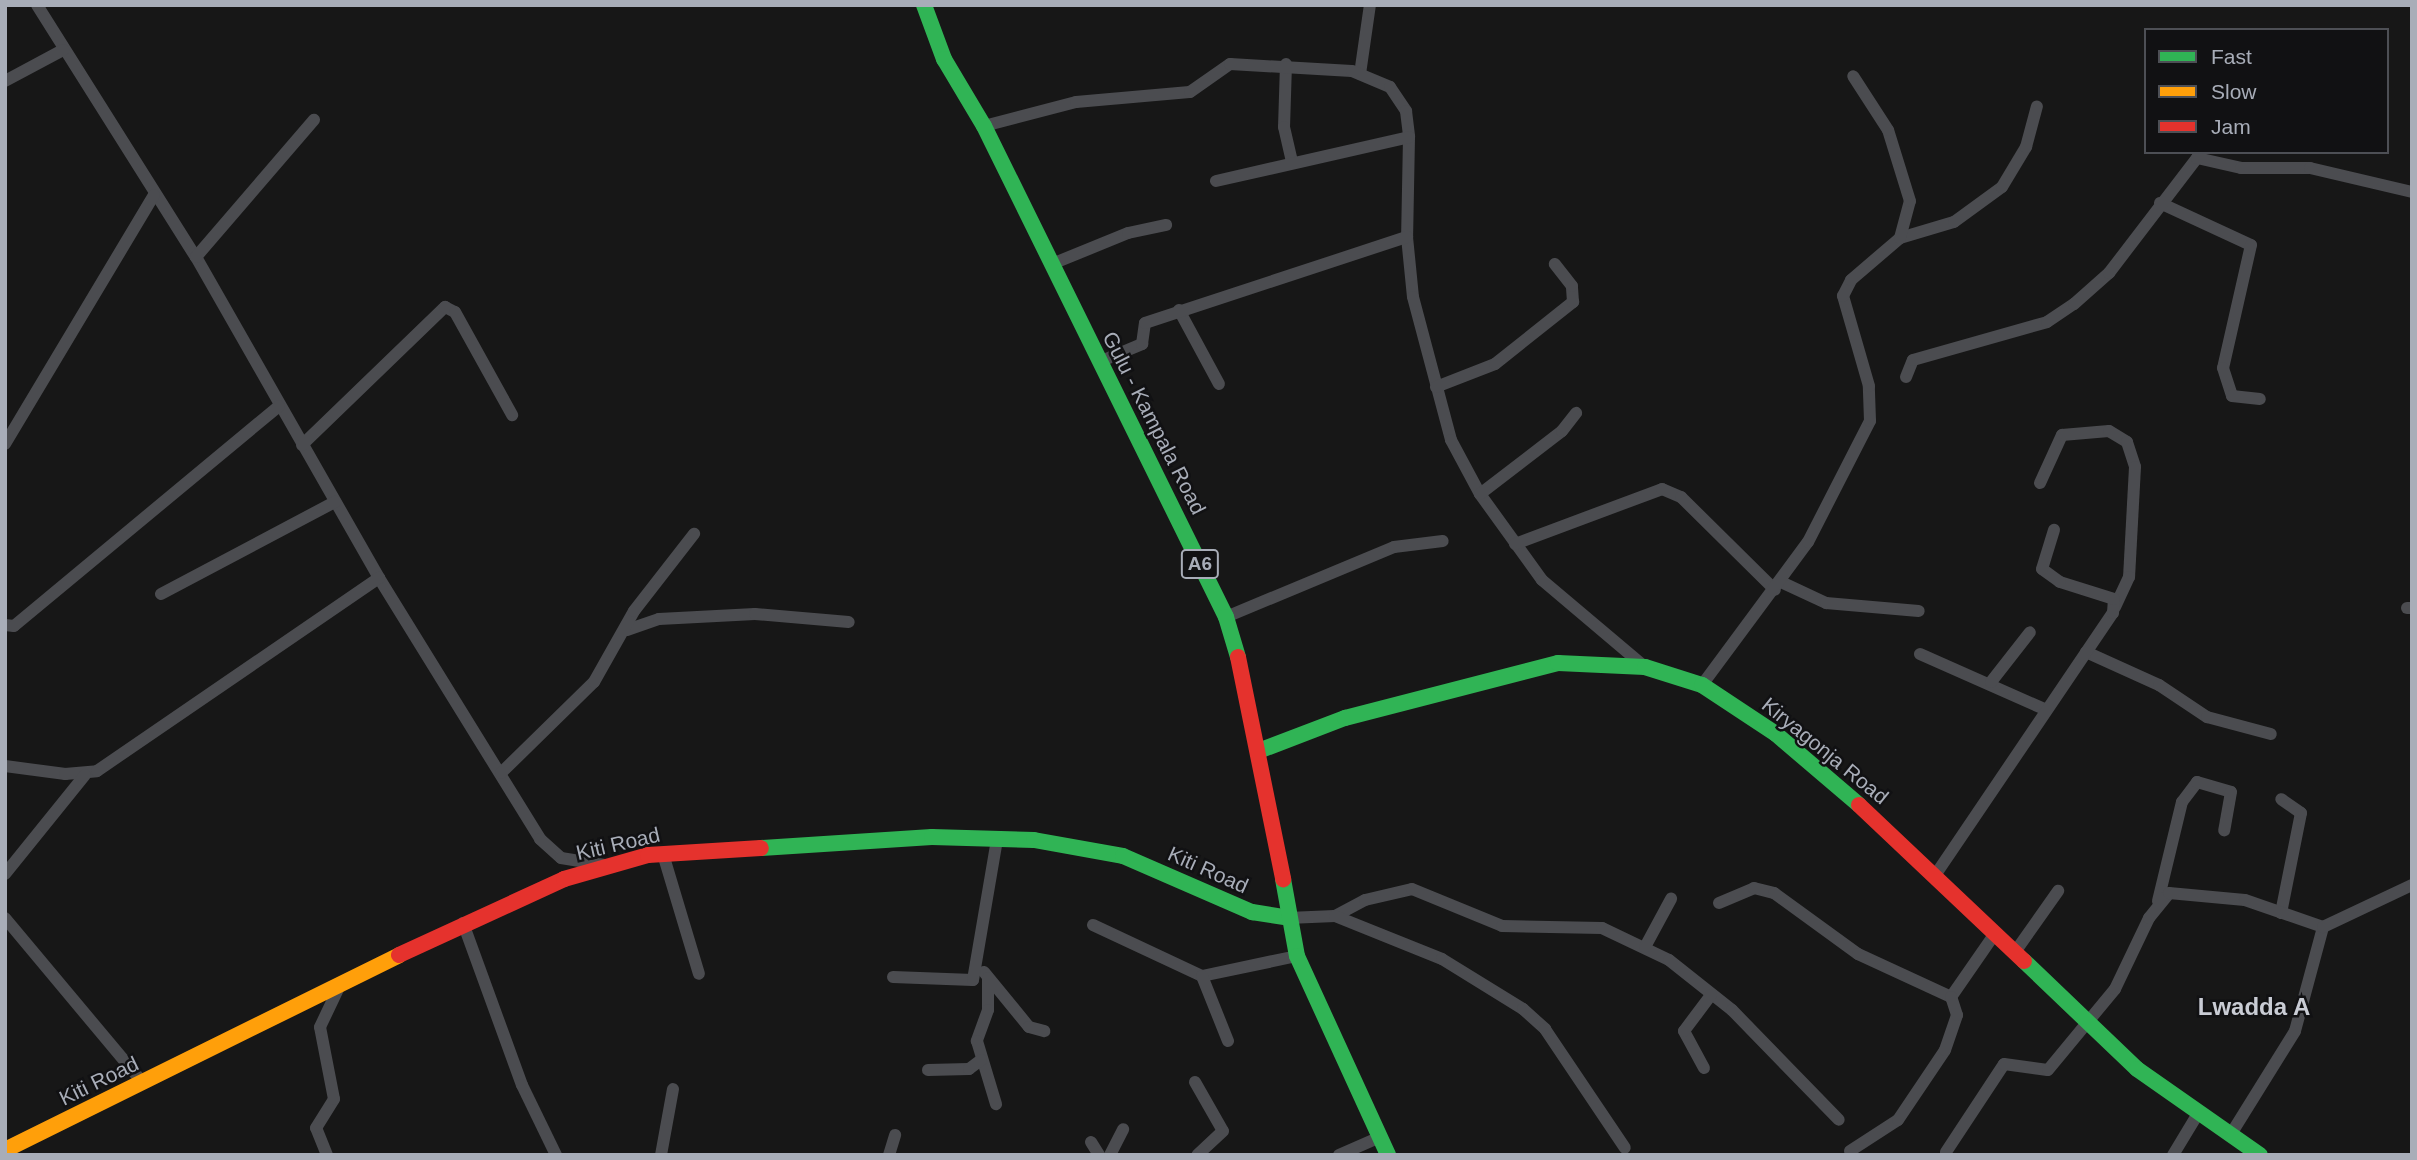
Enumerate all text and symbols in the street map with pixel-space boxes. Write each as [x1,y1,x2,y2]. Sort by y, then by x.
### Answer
legend [2144,28,2389,154]
text: Fast [2211,45,2252,68]
text: Slow [2211,80,2257,103]
text: Jam [2211,115,2251,138]
street label: Gulu - Kampala Road [1097,327,1211,519]
road number: A6 [1181,548,1219,580]
street label: Kiryagonja Road [1757,692,1893,810]
street label: Kiti Road [574,822,662,866]
street label: Kiti Road [1164,841,1252,899]
district label: Lwadda A [2197,993,2311,1021]
street label: Kiti Road [55,1051,143,1111]

